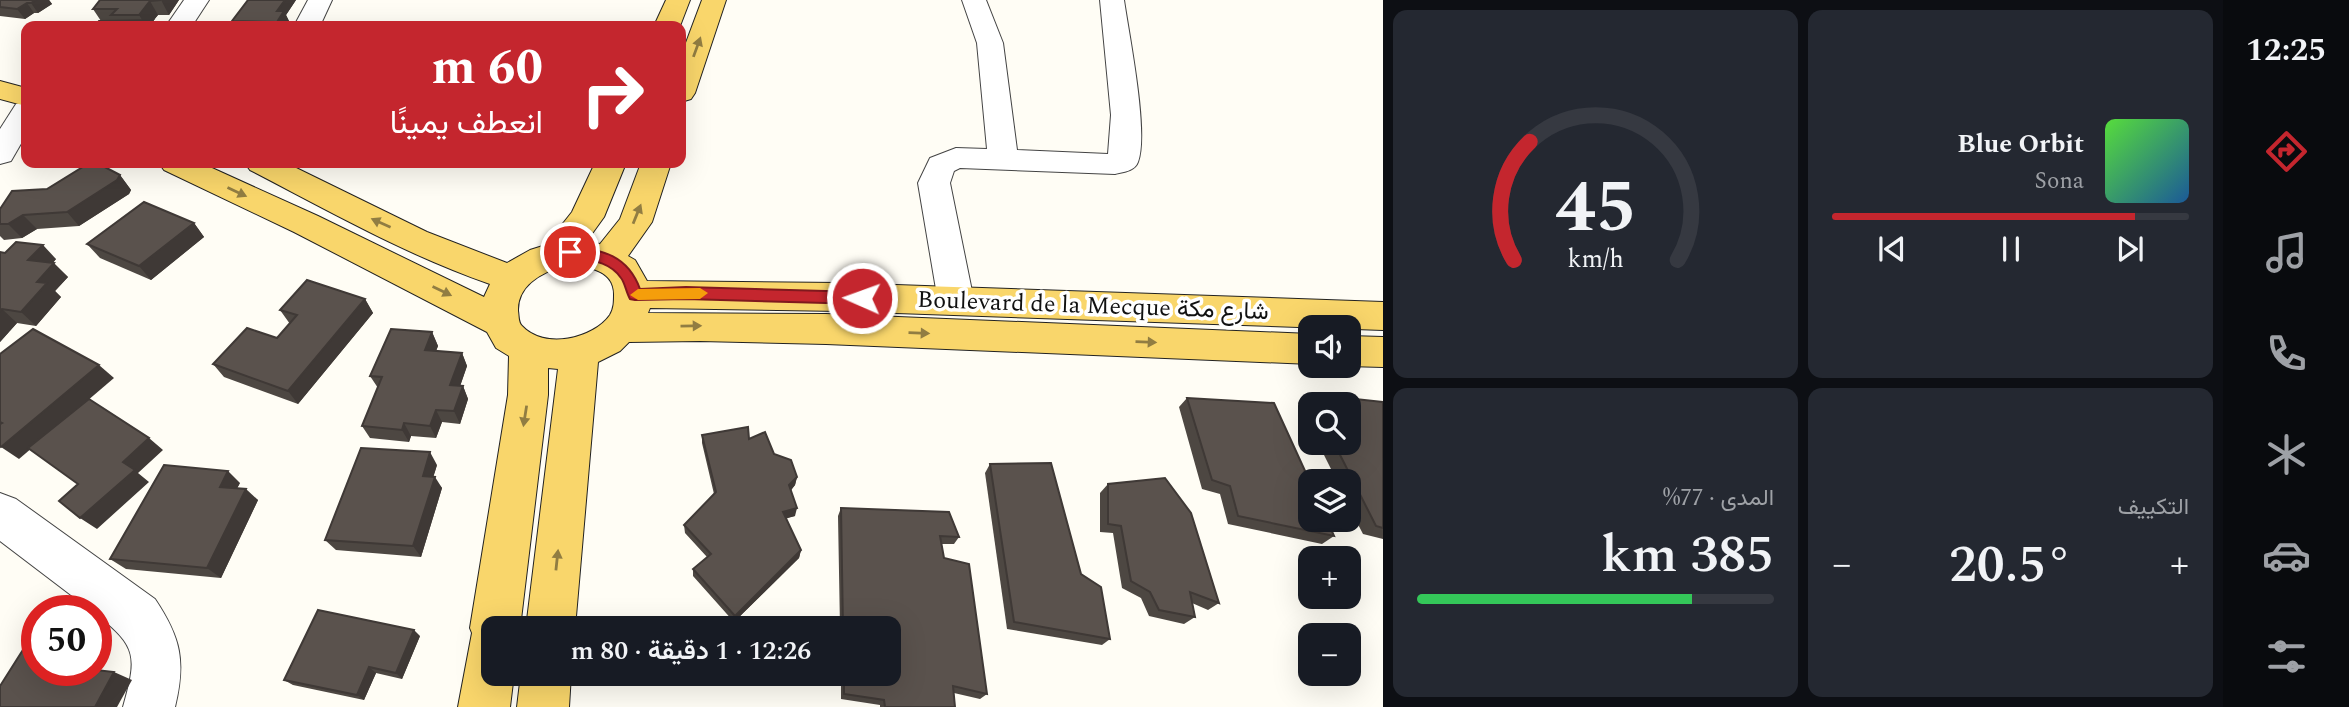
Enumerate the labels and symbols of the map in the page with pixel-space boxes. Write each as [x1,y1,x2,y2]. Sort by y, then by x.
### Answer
one-way arrow [692,36,703,57]
one-way arrow [227,186,247,198]
one-way arrow [632,203,643,224]
one-way arrow [371,217,391,229]
pin [540,222,600,282]
position arrow [825,261,899,335]
street label: Boulevard de la Mecque شارع مكة [917,282,1269,330]
one-way arrow [432,285,452,296]
one-way arrow [681,320,703,332]
one-way arrow [908,327,930,338]
one-way arrow [1135,337,1157,348]
one-way arrow [519,405,530,427]
one-way arrow [552,549,563,571]
speed limit sign: 50 [21,595,112,686]

